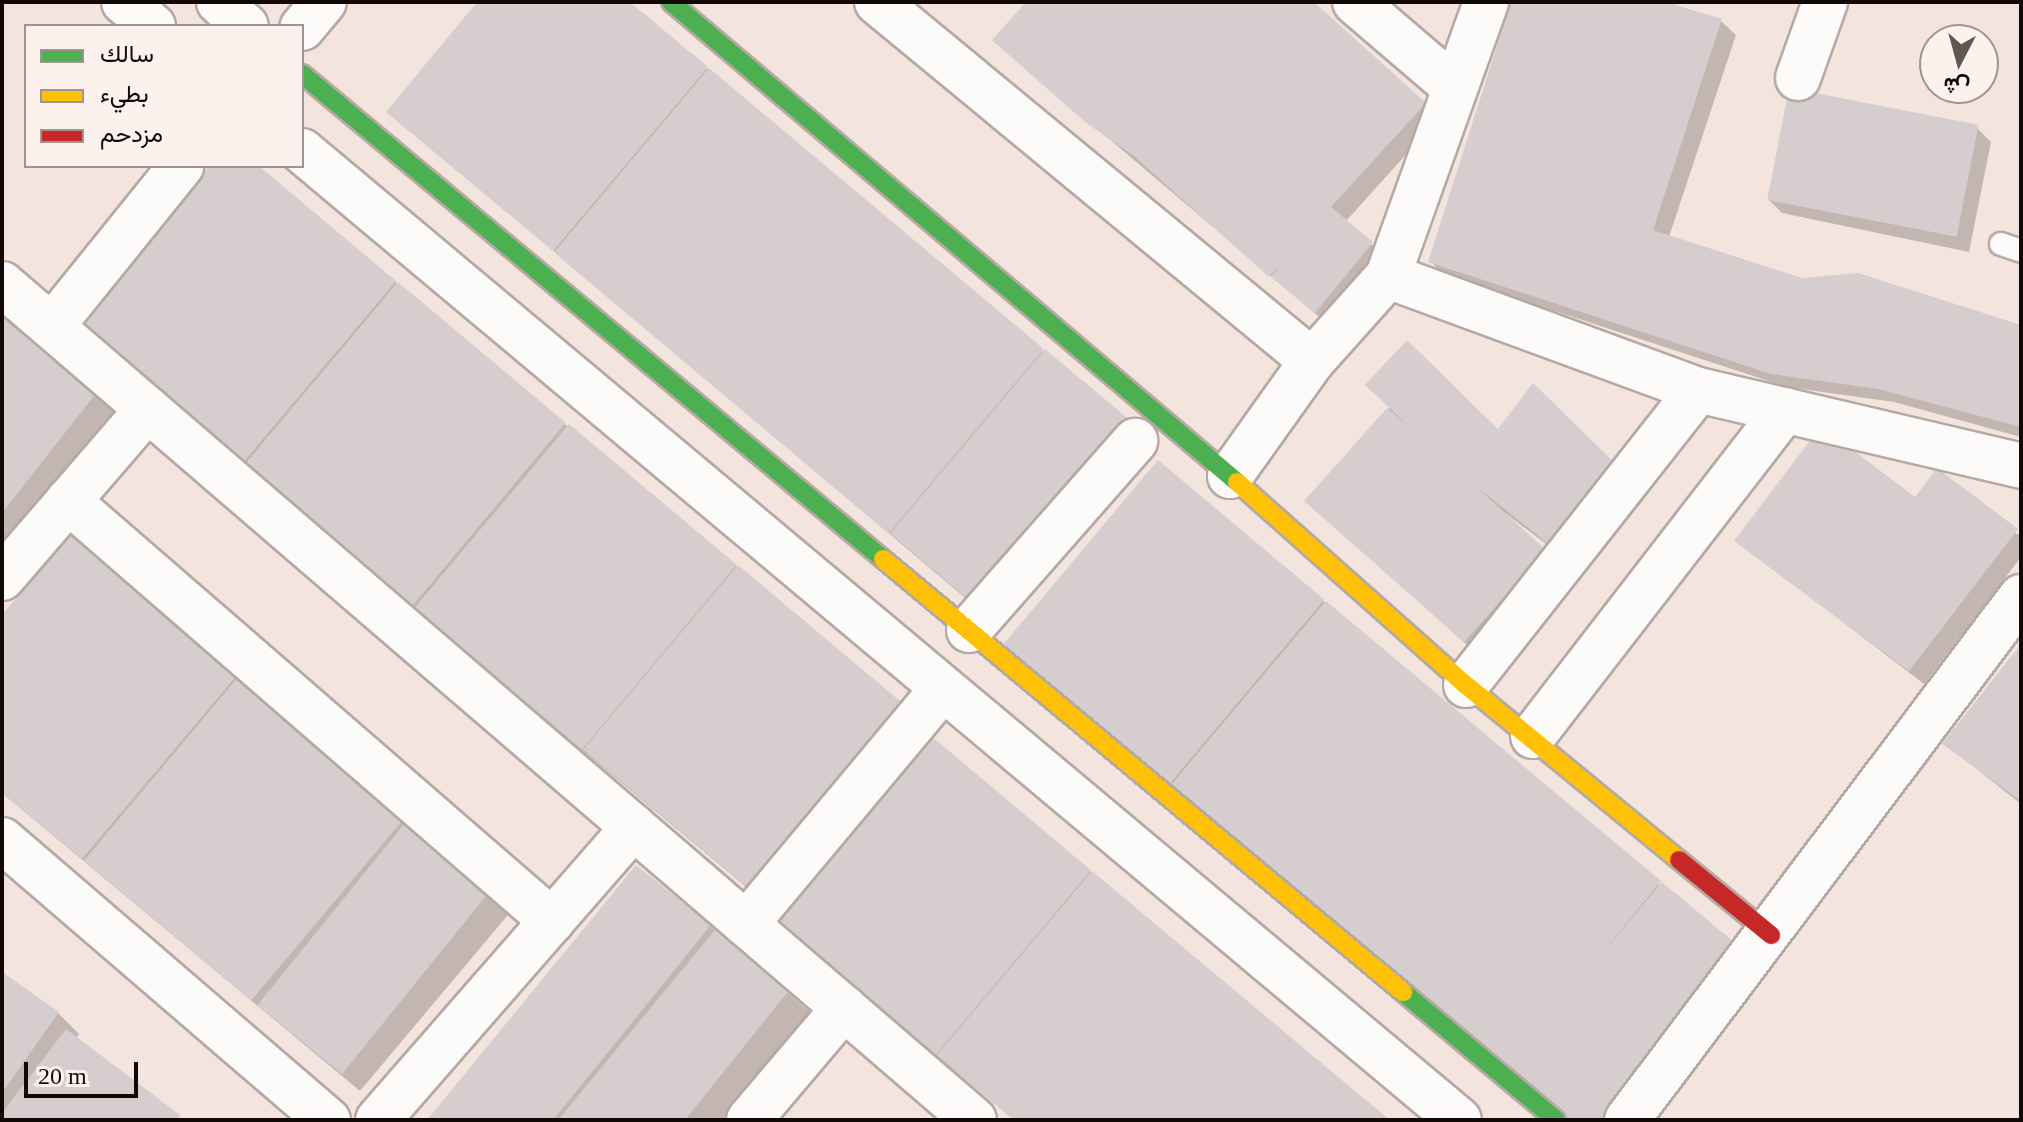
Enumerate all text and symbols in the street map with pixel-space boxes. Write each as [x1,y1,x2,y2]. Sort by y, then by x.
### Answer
legend [24,24,304,168]
north arrow [1919,24,1999,104]
text: سالك [100,41,154,67]
text: ش [1942,73,1971,100]
text: بطيء [100,81,149,107]
text: مزدحم [100,121,163,147]
scale bar [28,1046,142,1096]
text: 20 m [38,1063,87,1089]

